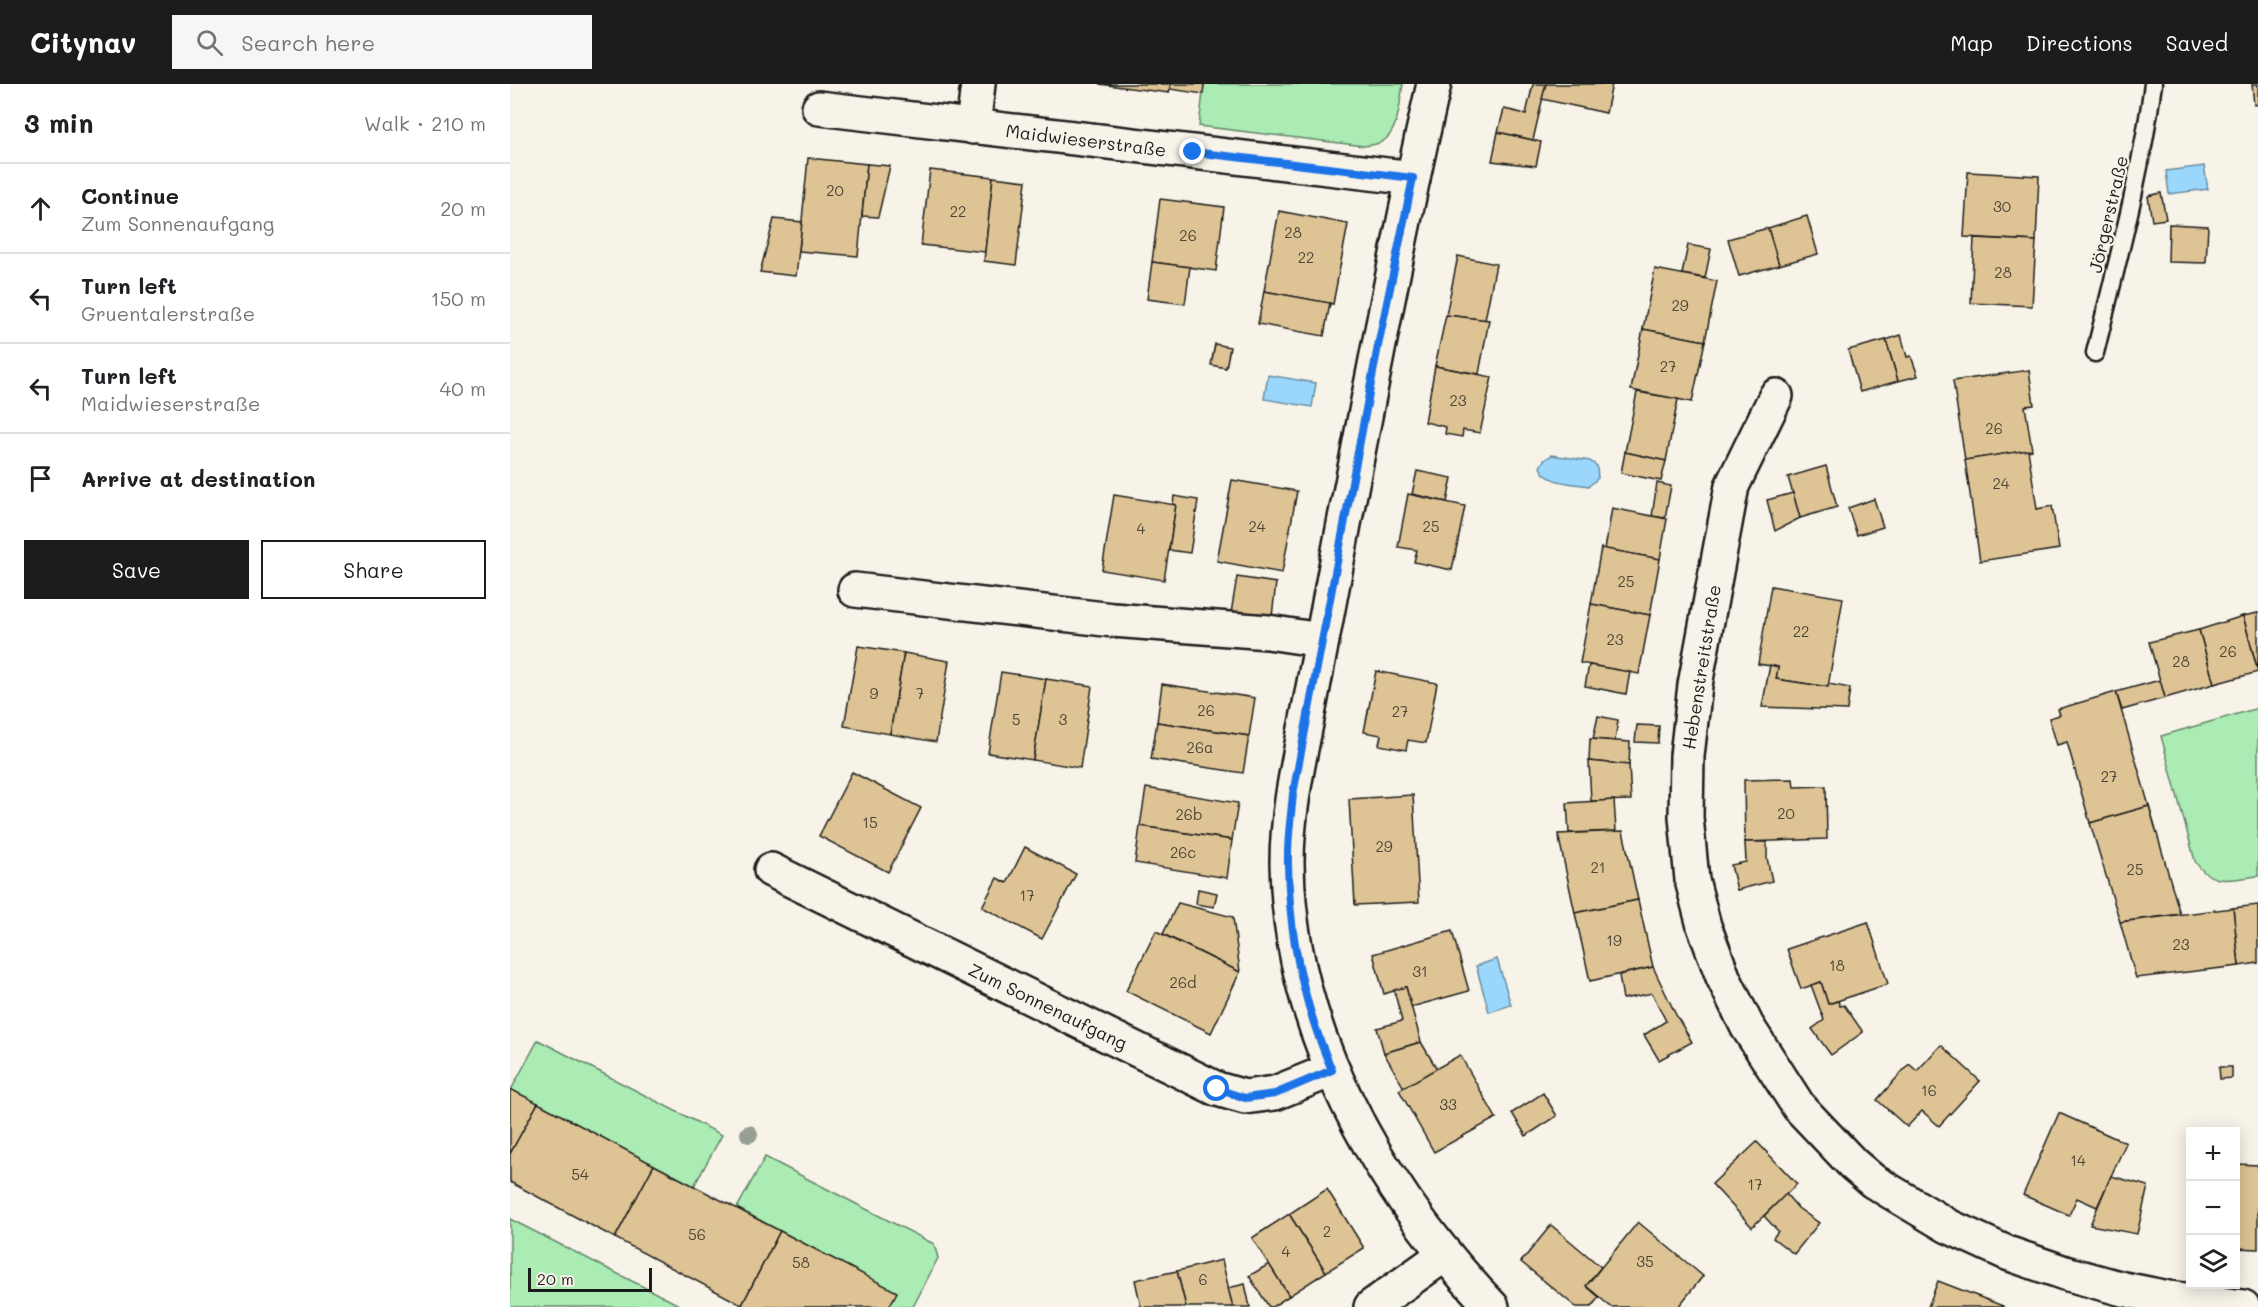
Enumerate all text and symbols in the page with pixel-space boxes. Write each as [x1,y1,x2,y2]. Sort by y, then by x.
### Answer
search box [172,15,592,69]
text: Citynav [30,24,136,60]
icon: search [193,26,226,59]
text: Search here [241,28,375,57]
text: Map [1950,29,1993,56]
text: Directions [2026,29,2133,56]
text: Saved [2166,29,2228,56]
text: 3 min [24,106,93,140]
text: Walk · 210 m [364,110,486,136]
street label: Maidwieserstraße [1004,118,1168,162]
route end [1179,138,1205,164]
street label: Jörgerstraße [2083,153,2133,275]
house number: 20 [826,180,844,200]
text: Continue [81,181,179,210]
icon: ahead [24,192,57,225]
text: 20 m [440,195,486,221]
house number: 30 [1993,196,2011,216]
house number: 22 [950,201,966,221]
text: Zum Sonnenaufgang [81,210,274,236]
house number: 28 [1284,222,1302,242]
house number: 26 [1179,225,1197,245]
house number: 22 [1298,247,1314,267]
house number: 28 [1994,262,2012,282]
text: Turn left [81,271,177,300]
icon: left [24,282,57,315]
text: 150 m [431,285,486,311]
house number: 29 [1671,295,1689,315]
text: Gruentalerstraße [81,300,255,326]
house number: 27 [1660,356,1676,376]
text: Turn left [81,361,177,390]
icon: left [24,372,57,405]
text: 40 m [440,375,486,401]
text: Maidwieserstraße [81,390,260,416]
house number: 23 [1449,390,1467,410]
house number: 26 [1985,418,2003,438]
icon: arrive [24,462,57,495]
text: Arrive at destination [81,464,316,493]
house number: 24 [1992,473,2010,493]
house number: 24 [1248,516,1266,536]
house number: 25 [1422,516,1440,536]
house number: 4 [1137,518,1146,538]
button: Save [24,540,249,599]
button: Share [261,540,486,599]
house number: 25 [1617,571,1635,591]
street label: Hebenstreitstraße [1676,583,1726,751]
house number: 22 [1793,621,1809,641]
house number: 23 [1606,629,1624,649]
house number: 26 [2219,641,2237,661]
house number: 28 [2172,651,2190,671]
house number: 9 [870,683,879,703]
house number: 7 [916,683,924,703]
house number: 26 [1197,700,1215,720]
house number: 27 [1392,701,1408,721]
house number: 5 [1012,709,1020,729]
house number: 3 [1059,709,1068,729]
house number: 26a [1187,737,1213,757]
house number: 27 [2101,766,2117,786]
house number: 20 [1777,803,1795,823]
house number: 26b [1176,804,1202,824]
house number: 15 [862,812,878,832]
house number: 29 [1375,836,1393,856]
house number: 26c [1170,842,1196,862]
house number: 21 [1590,857,1606,877]
house number: 25 [2126,859,2144,879]
house number: 17 [1019,885,1035,905]
house number: 19 [1606,930,1622,950]
house number: 23 [2172,934,2190,954]
house number: 18 [1829,955,1845,975]
street label: Zum Sonnenaufgang [965,957,1131,1055]
house number: 31 [1412,961,1428,981]
house number: 26d [1170,972,1196,992]
route start [1203,1075,1229,1101]
house number: 16 [1921,1080,1937,1100]
house number: 33 [1439,1094,1457,1114]
map controls [2186,1127,2240,1289]
button: + [2186,1127,2240,1181]
house number: 14 [2070,1150,2086,1170]
house number: 54 [571,1164,589,1184]
house number: 17 [1747,1174,1763,1194]
button: − [2186,1181,2240,1235]
house number: 2 [1323,1221,1331,1241]
house number: 56 [688,1224,706,1244]
button: layers [2186,1235,2240,1289]
house number: 4 [1282,1241,1291,1261]
house number: 35 [1636,1251,1654,1271]
house number: 58 [792,1252,810,1272]
scale bar [528,1265,652,1292]
text: 20 m [537,1268,574,1289]
house number: 6 [1198,1269,1208,1289]

